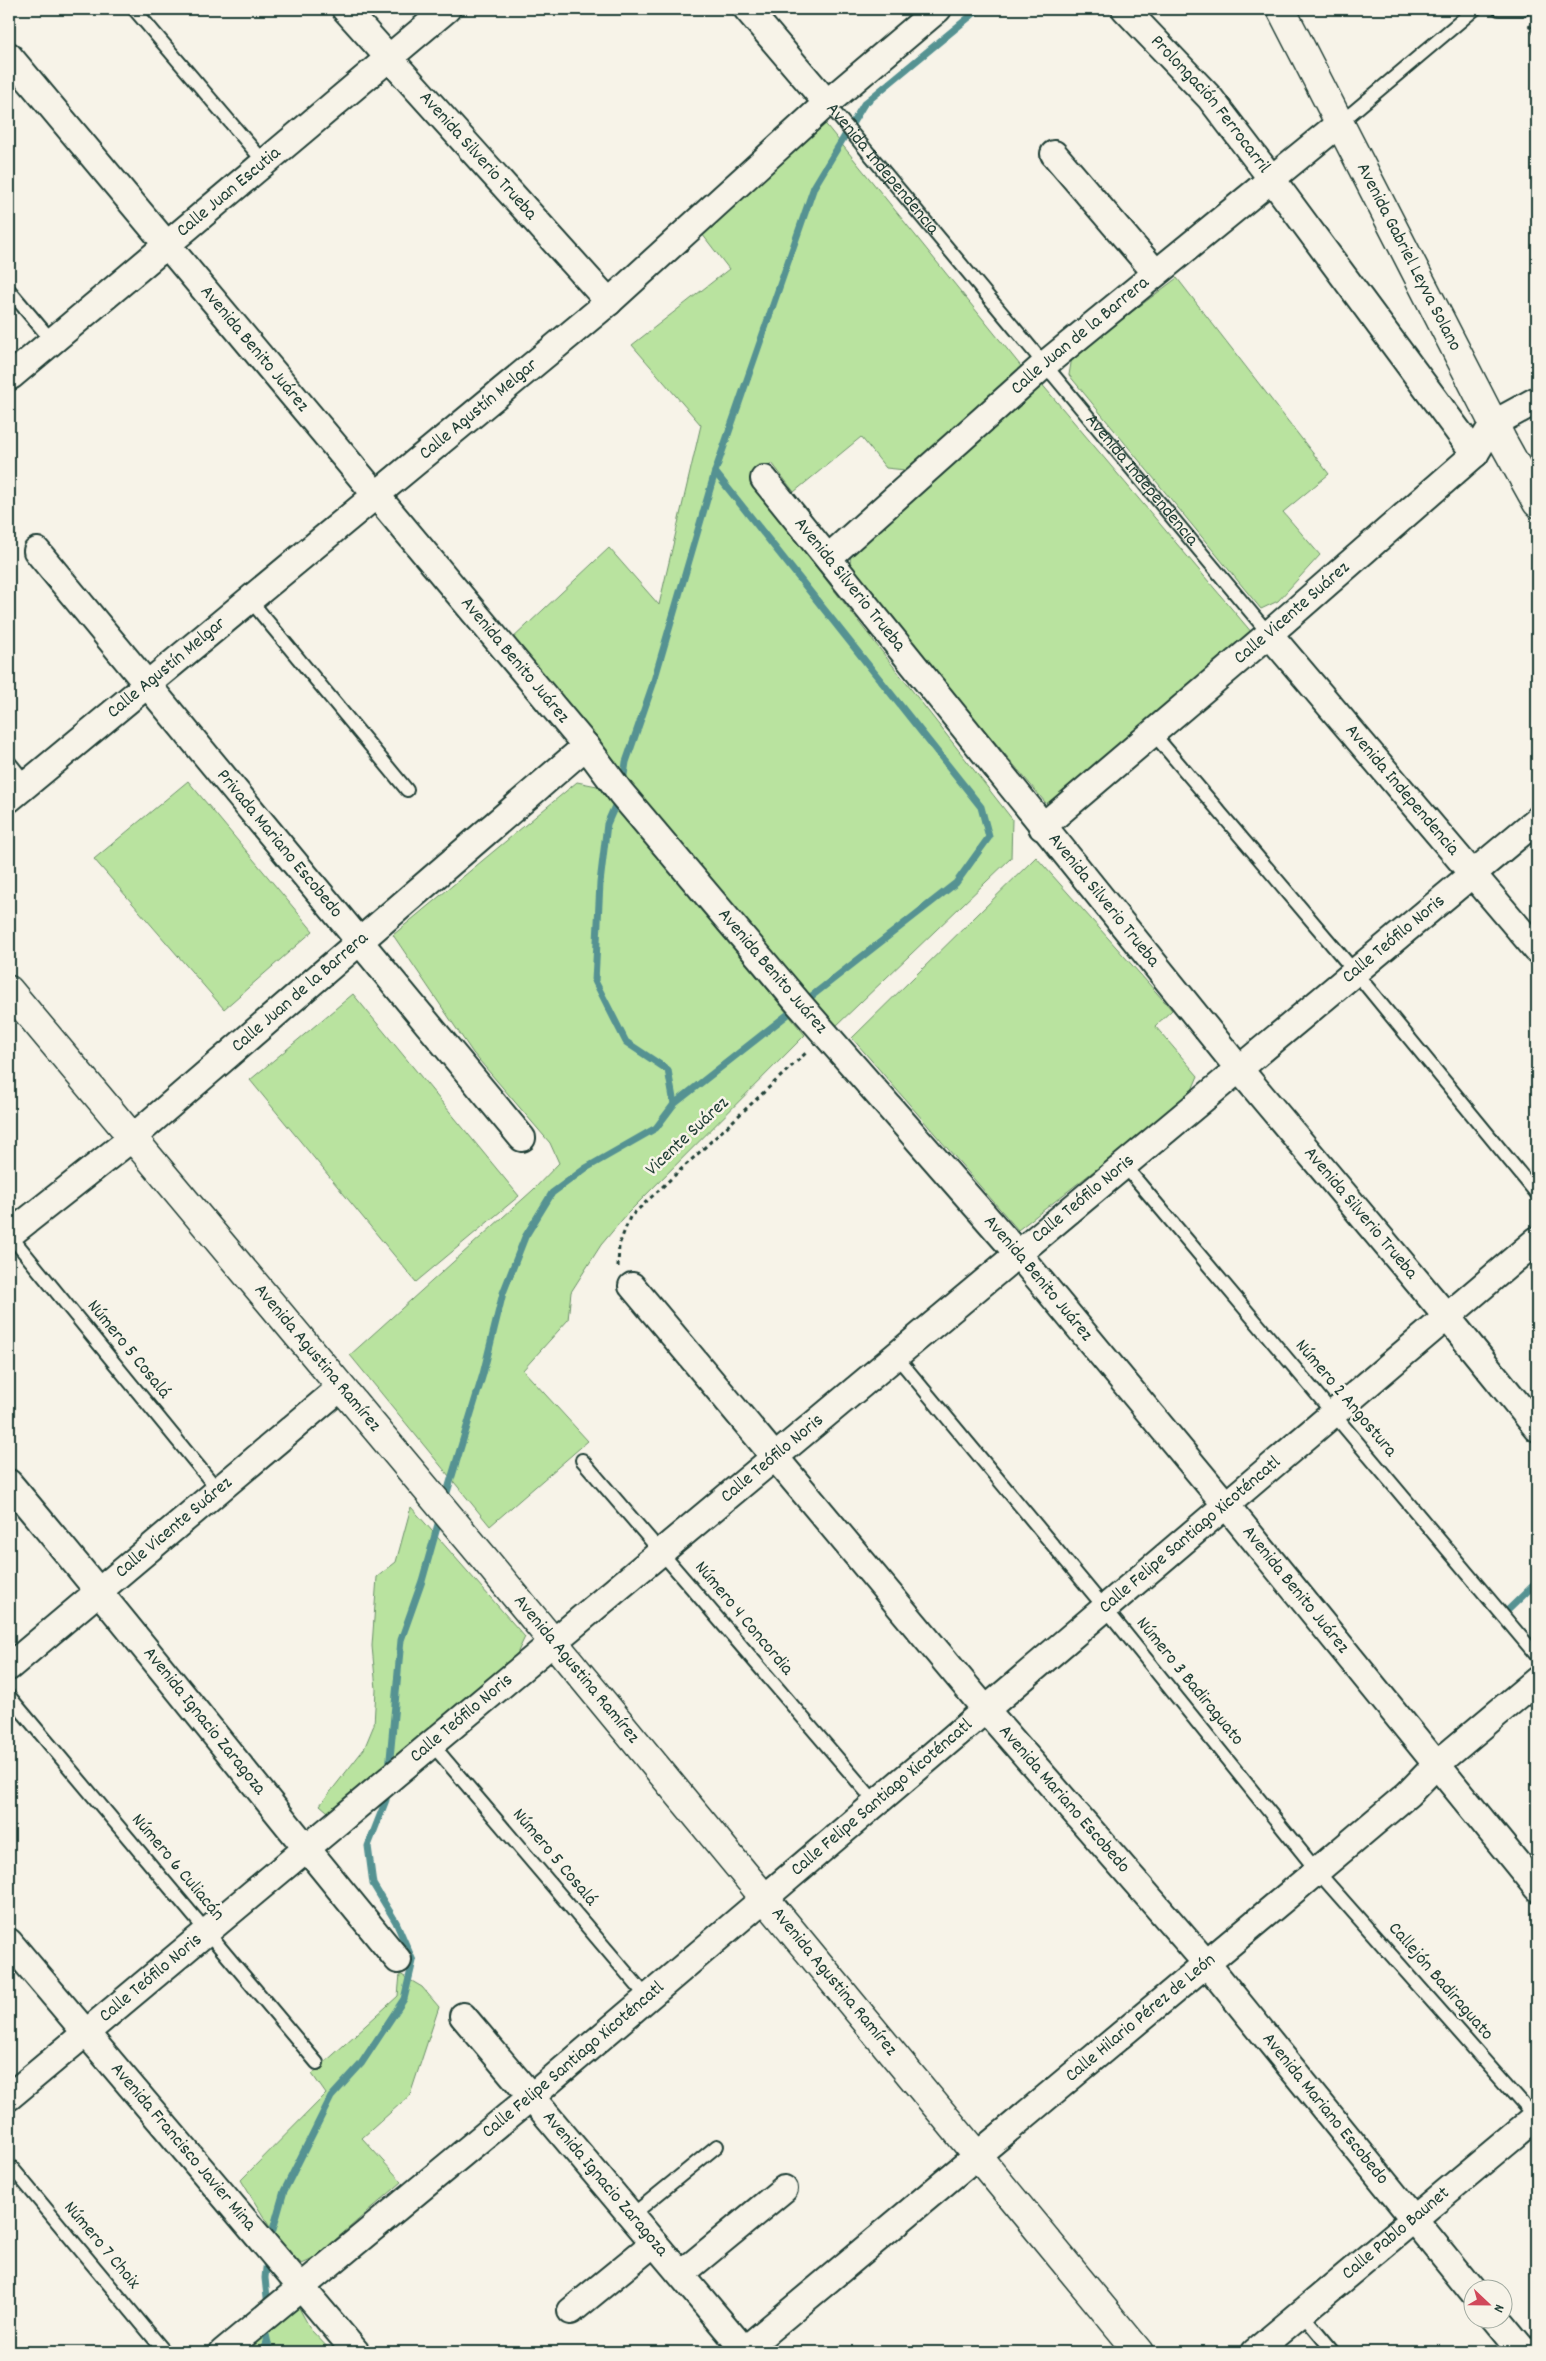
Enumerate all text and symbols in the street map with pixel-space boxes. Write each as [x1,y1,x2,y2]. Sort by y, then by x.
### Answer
street label: Prolongación Ferrocarril [1144,29,1277,180]
street label: Avenida Silverio Trueba [412,86,544,227]
street label: Avenida Independencia [819,97,946,242]
street label: Calle Juan Escutia [171,140,288,244]
street label: Avenida Gabriel Leyva Solano [1349,158,1468,356]
street label: Calle Juan de la Barrera [1005,270,1156,402]
street label: Avenida Benito Juárez [193,280,315,418]
street label: Calle Agustín Melgar [414,353,544,467]
street label: Avenida Independencia [1078,408,1205,553]
street label: Avenida Silverio Trueba [787,512,912,659]
street label: Calle Vicente Suárez [1228,555,1356,671]
street label: Avenida Benito Juárez [453,591,576,730]
street label: Calle Agustín Melgar [102,611,232,726]
street label: Avenida Independencia [1338,719,1466,863]
street label: Privada Mariano Escobedo [209,764,349,924]
street label: Avenida Silverio Trueba [1041,827,1166,974]
street label: Calle Teófilo Noris [1337,888,1451,991]
street label: Avenida Benito Juárez [711,903,834,1041]
street label: Calle Juan de la Barrera [226,925,375,1059]
street label: Vicente Suárez [640,1091,736,1183]
street label: Avenida Silverio Trueba [1297,1141,1424,1286]
street label: Calle Teófilo Noris [1026,1148,1141,1250]
street label: Avenida Benito Juárez [977,1209,1099,1348]
street label: Avenida Agustina Ramírez [247,1278,387,1438]
street label: Número 5 Cosalá [80,1295,177,1406]
street label: Número 2 Angostura [1288,1334,1403,1465]
street label: Calle Teófilo Noris [715,1408,830,1510]
street label: Calle Felipe Santiago Xicoténcatl [1093,1450,1288,1621]
street label: Calle Vicente Suárez [110,1470,239,1585]
street label: Avenida Benito Juárez [1235,1520,1355,1660]
street label: Número 4 Concordia [687,1556,800,1683]
street label: Avenida Agustina Ramírez [506,1589,646,1750]
street label: Número 3 Badiraguato [1129,1612,1249,1752]
street label: Avenida Ignacio Zaragoza [136,1642,273,1802]
street label: Calle Teófilo Noris [404,1668,519,1770]
street label: Calle Felipe Santiago Xicoténcatl [785,1712,979,1883]
street label: Avenida Mariano Escobedo [992,1719,1136,1880]
street label: Número 5 Cosalá [505,1803,603,1913]
street label: Número 6 Culiacán [124,1808,230,1928]
street label: Avenida Agustina Ramírez [764,1902,903,2062]
street label: Callejón Badiraguato [1381,1917,1499,2047]
street label: Calle Teófilo Noris [94,1927,208,2029]
street label: Calle Hilario Pérez de León [1060,1947,1222,2089]
street label: Calle Felipe Santiago Xicoténcatl [476,1975,671,2145]
street label: Avenida Mariano Escobedo [1255,2027,1395,2191]
street label: Avenida Francisco Javier Mina [104,2057,263,2238]
street label: Avenida Ignacio Zaragoza [535,2105,675,2264]
street label: Calle Pablo Baunet [1336,2181,1456,2287]
street label: Número 7 Choix [56,2196,146,2296]
north arrow [1464,2278,1514,2328]
text: N [1488,2301,1509,2315]

